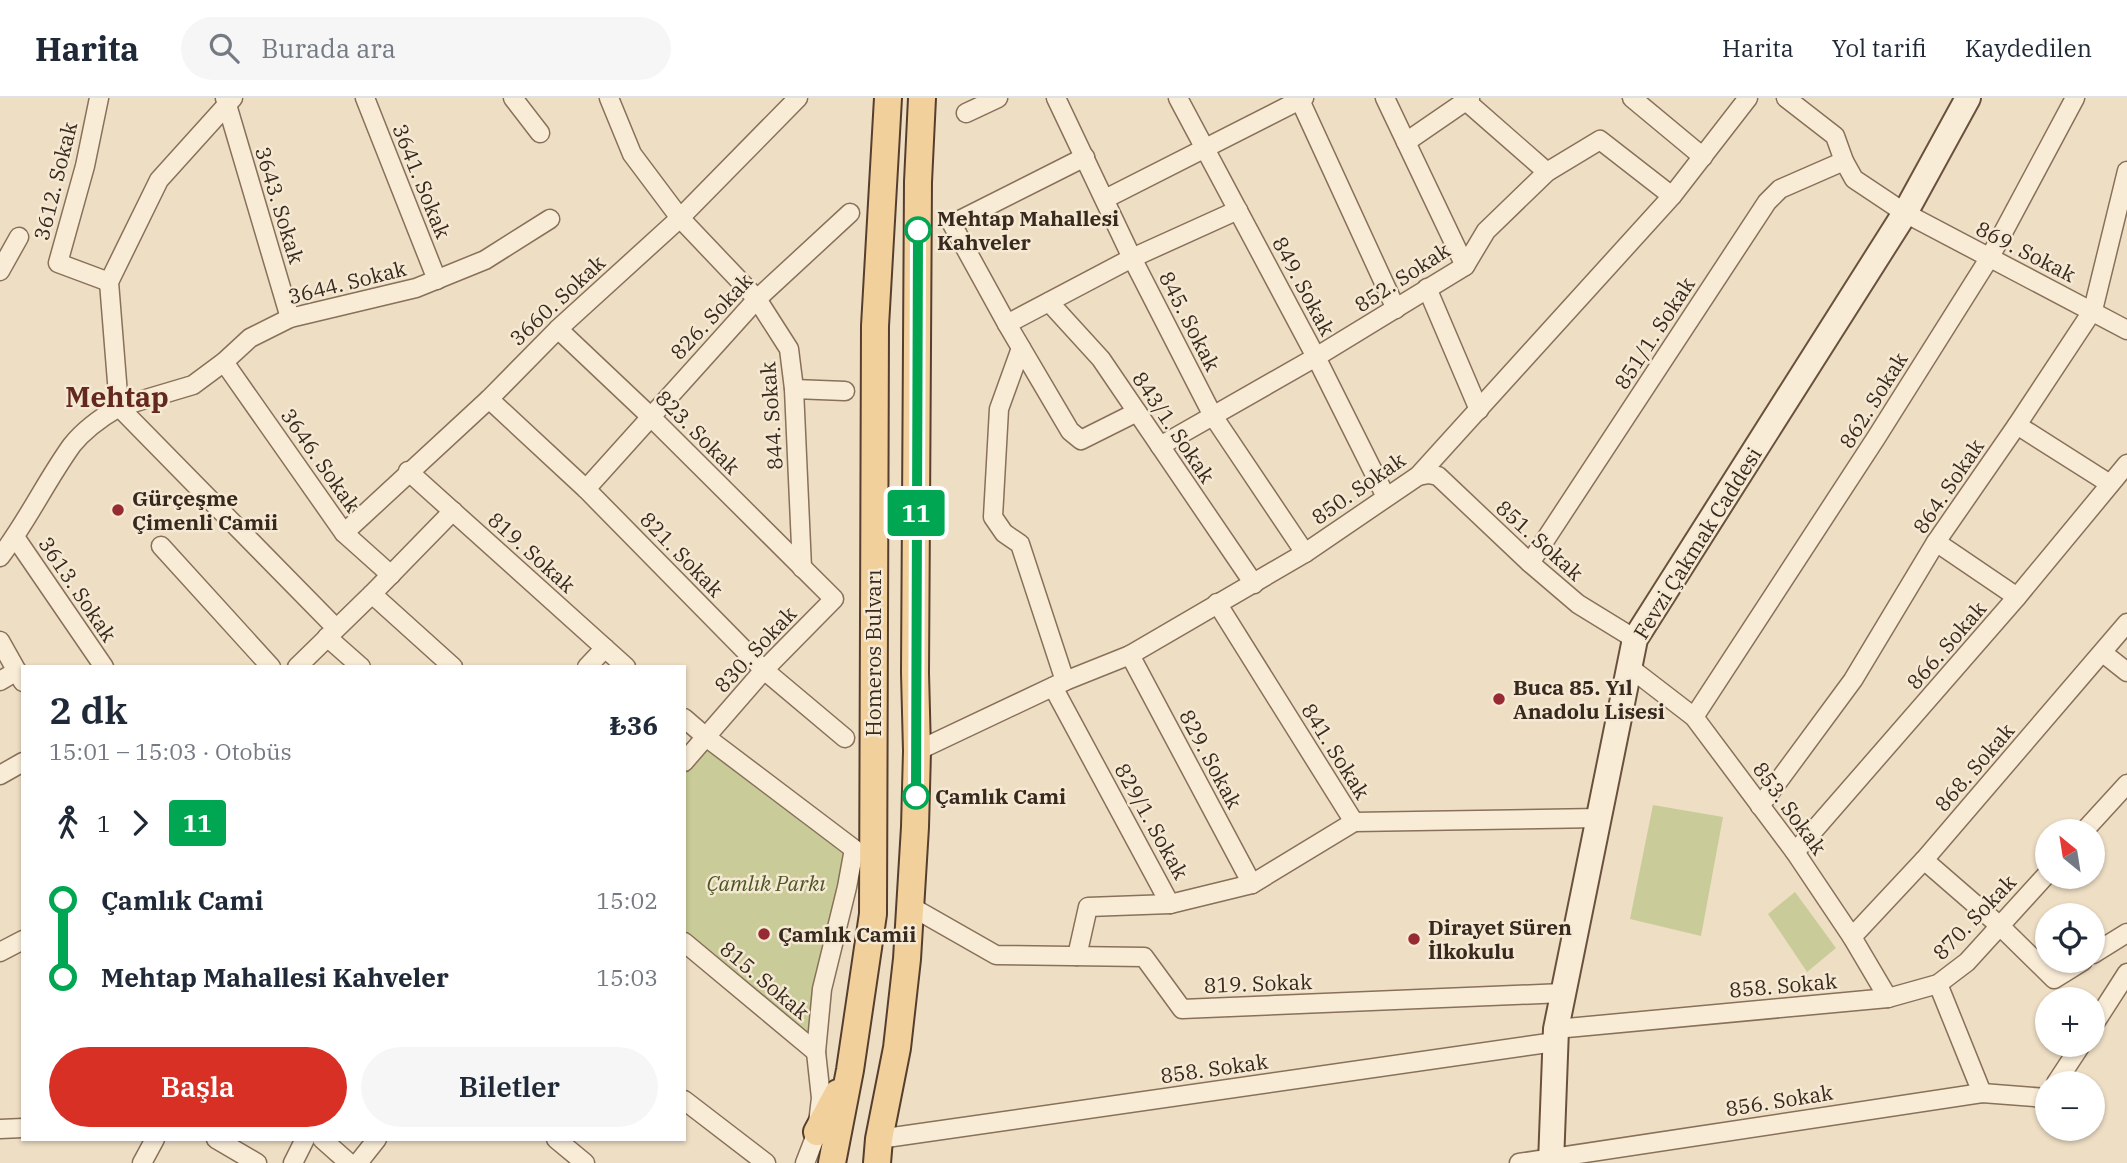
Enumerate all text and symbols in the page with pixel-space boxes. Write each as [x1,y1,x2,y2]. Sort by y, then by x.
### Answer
search box [181,17,671,80]
text: Harita [35,27,139,70]
icon: search [205,29,243,67]
text: Burada ara [261,31,396,65]
text: Harita [1722,32,1794,64]
text: Yol tarifi [1832,32,1927,64]
text: Kaydedilen [1965,32,2092,64]
street label: 3612. Sokak [27,118,83,243]
street label: 3641. Sokak [386,120,458,243]
street label: 3643. Sokak [249,143,311,268]
place label: Mehtap Mahallesi Kahveler [937,204,1119,256]
street label: 869. Sokak [1971,214,2081,288]
marker: Mehtap Mahallesi Kahveler [905,217,931,243]
street label: 849. Sokak [1266,232,1342,341]
street label: 852. Sokak [1349,235,1456,318]
street label: 3660. Sokak [503,248,611,352]
street label: 3644. Sokak [285,254,410,310]
street label: 826. Sokak [664,266,759,365]
street label: 845. Sokak [1153,266,1227,376]
street label: 851/1. Sokak [1607,271,1701,395]
street label: 862. Sokak [1832,346,1914,453]
street label: 844. Sokak [753,360,789,471]
street label: 843/1. Sokak [1126,366,1222,489]
district label: Mehtap [65,378,169,415]
street label: 823. Sokak [650,384,747,481]
street label: 3646. Sokak [275,402,368,518]
street label: 864. Sokak [1906,433,1990,539]
street label: Fevzi Çakmak Caddesi [1627,442,1767,644]
street label: 850. Sokak [1306,445,1411,531]
place label: Gürçeşme Çimenli Camii [132,484,278,536]
line badge: 11 [884,490,948,536]
street label: 851. Sokak [1490,493,1590,587]
text: 11 [902,497,930,529]
marker: Gürçeşme Çimenli Camii [110,502,126,518]
street label: 819. Sokak [482,505,582,599]
street label: 821. Sokak [634,505,730,603]
street label: 3613. Sokak [33,531,124,648]
street label: Homeros Bulvarı [859,569,887,737]
street label: 866. Sokak [1900,594,1993,695]
street label: 830. Sokak [708,599,803,698]
place label: Buca 85. Yıl Anadolu Lisesi [1513,673,1665,725]
text: 2 dk [49,685,127,734]
marker: Buca 85. Yıl Anadolu Lisesi [1491,691,1507,707]
street label: 841. Sokak [1295,698,1377,805]
street label: 829. Sokak [1173,705,1249,814]
text: ₺36 [609,708,658,742]
street label: 868. Sokak [1928,716,2021,817]
text: 15:01 – 15:03 · Otobüs [49,736,292,766]
street label: 853. Sokak [1747,756,1834,861]
street label: 829/1. Sokak [1109,758,1196,885]
place label: Çamlık Cami [935,782,1066,810]
marker: Çamlık Cami [903,783,929,809]
icon: walk [49,804,87,842]
icon: forward [121,804,159,842]
text: 11 [183,807,212,839]
text: 1 [97,808,111,838]
north arrow [2035,819,2105,889]
map controls [2035,819,2105,1141]
street label: 870. Sokak [1926,868,2022,966]
park label: Çamlık Parkı [706,869,826,897]
text: Çamlık Cami [101,883,263,917]
text: 15:02 [596,885,658,915]
button: locate [2035,903,2105,973]
place label: Dirayet Süren İlkokulu [1428,913,1572,965]
place label: Çamlık Camii [778,920,916,948]
marker: Çamlık Camii [756,926,772,942]
marker: Dirayet Süren İlkokulu [1406,931,1422,947]
street label: 815. Sokak [714,934,816,1026]
text: Mehtap Mahallesi Kahveler [101,960,449,994]
text: 15:03 [596,962,658,992]
street label: 858. Sokak [1728,966,1839,1004]
street label: 819. Sokak [1203,967,1313,999]
button: + [2035,987,2105,1057]
street label: 858. Sokak [1158,1046,1270,1089]
button: Başla [49,1047,347,1127]
button: Biletler [361,1047,658,1127]
button: − [2035,1071,2105,1141]
street label: 856. Sokak [1723,1078,1835,1122]

